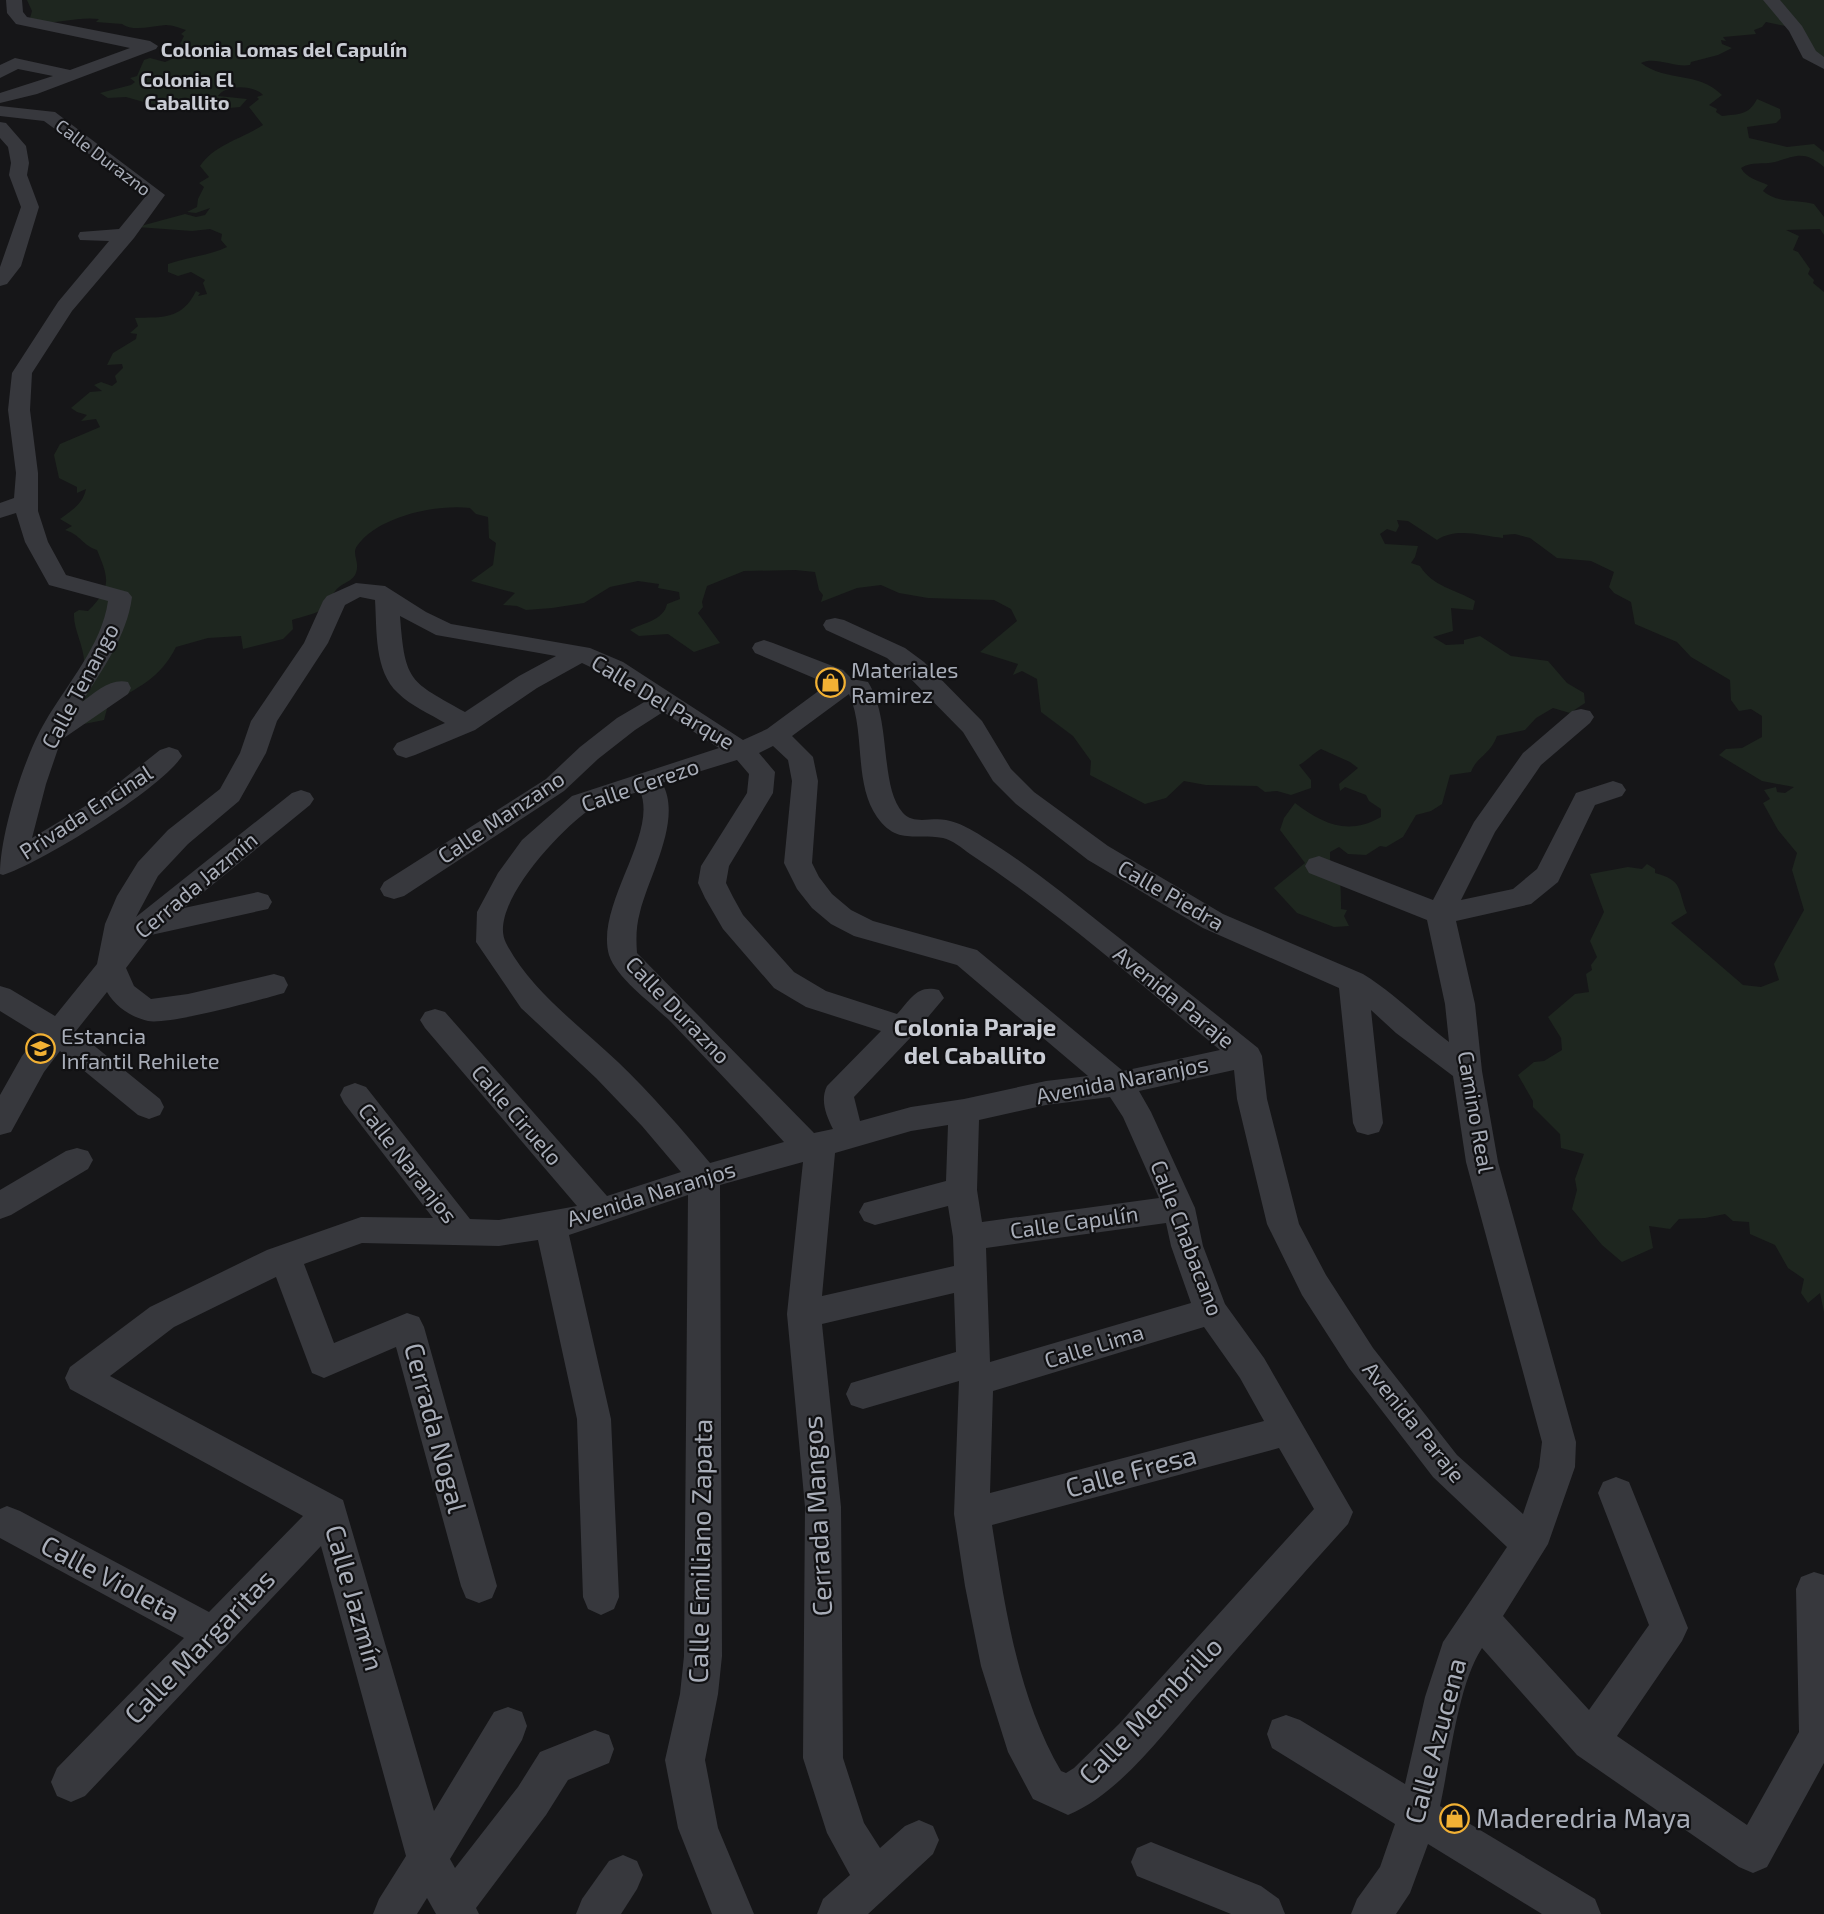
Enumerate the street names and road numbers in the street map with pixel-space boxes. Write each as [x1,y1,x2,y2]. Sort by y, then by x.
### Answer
street label: Calle Durazno [52,114,156,200]
street label: Calle Tenango [35,618,123,753]
street label: Calle Del Parque [587,648,740,754]
street label: Calle Cerezo [577,752,702,816]
street label: Privada Encinal [14,758,157,864]
street label: Calle Manzano [432,764,569,868]
street label: Cerrada Jazmín [129,826,262,943]
street label: Calle Piedra [1114,853,1229,935]
street label: Avenida Paraje [1108,940,1240,1054]
street label: Calle Durazno [621,950,736,1068]
street label: Camino Real [1453,1049,1501,1175]
street label: Avenida Naranjos [1034,1050,1210,1109]
street label: Calle Ciruelo [467,1059,568,1170]
street label: Calle Naranjos [353,1097,464,1228]
street label: Avenida Naranjos [563,1155,738,1232]
street label: Calle Chabacano [1146,1156,1230,1319]
street label: Calle Capulín [1008,1199,1140,1243]
street label: Calle Lima [1041,1318,1147,1372]
street label: Cerrada Nogal [398,1339,475,1516]
street label: Avenida Paraje [1357,1356,1471,1488]
street label: Cerrada Mangos [795,1415,838,1617]
street label: Calle Emiliano Zapata [681,1418,718,1684]
street label: Calle Fresa [1061,1437,1200,1503]
street label: Calle Jazmín [320,1521,392,1674]
street label: Calle Violeta [36,1527,186,1627]
street label: Calle Margaritas [117,1562,281,1730]
street label: Calle Membrillo [1071,1629,1228,1790]
street label: Calle Azucena [1397,1654,1472,1827]

